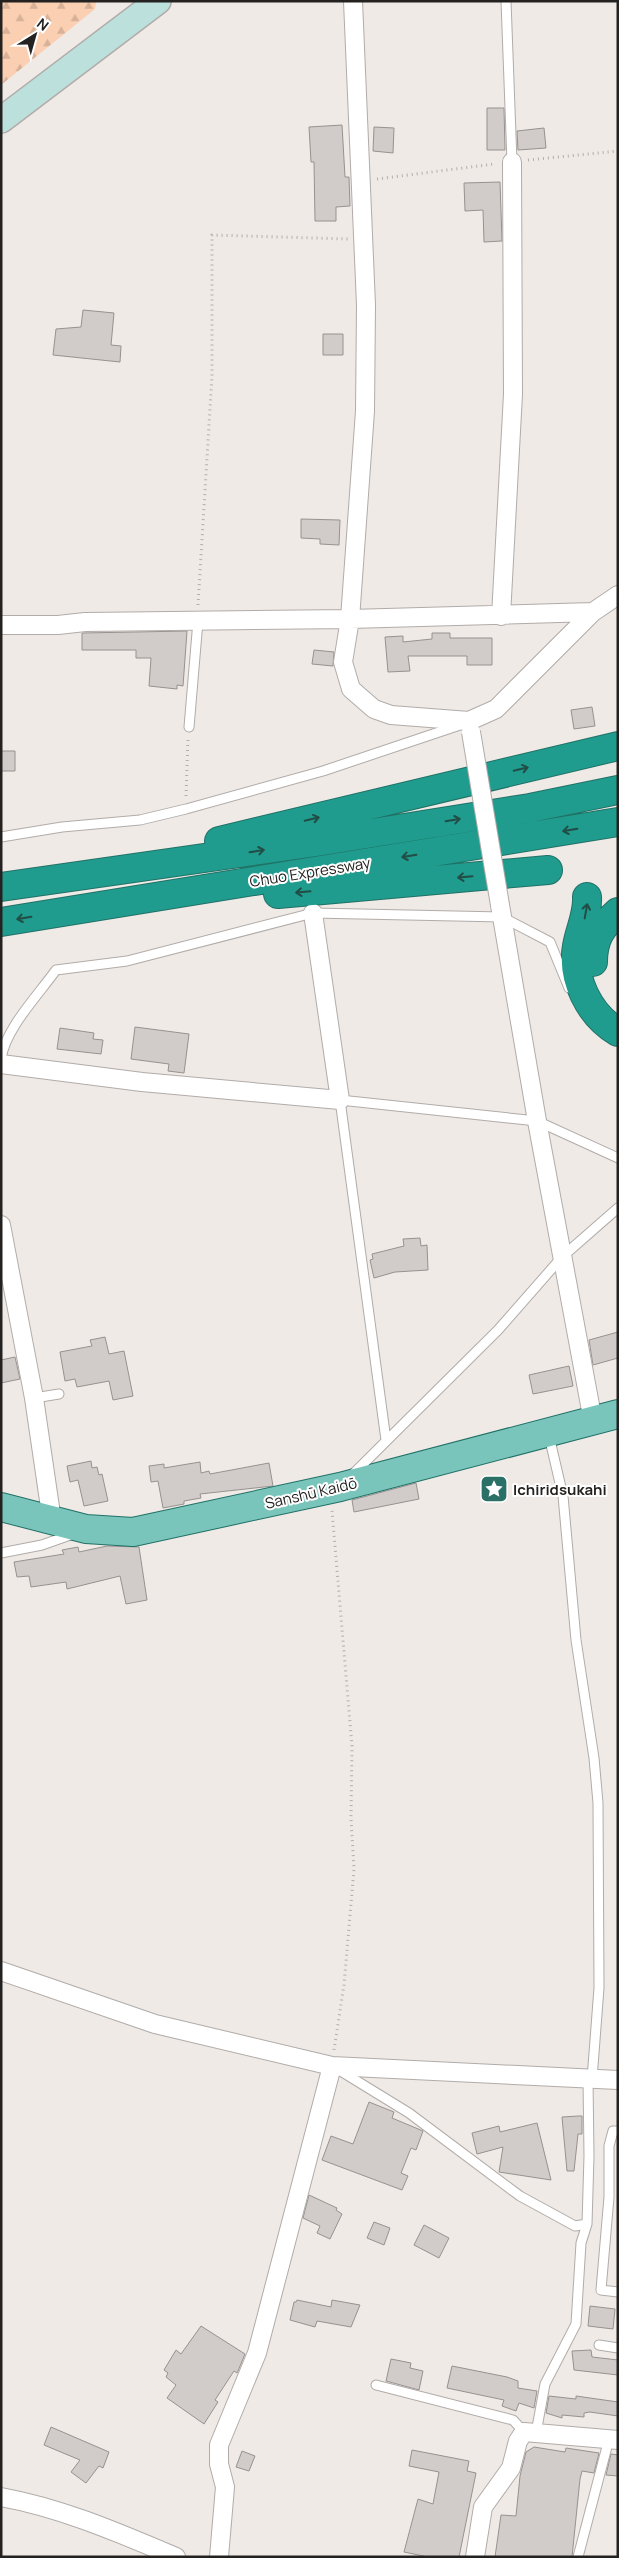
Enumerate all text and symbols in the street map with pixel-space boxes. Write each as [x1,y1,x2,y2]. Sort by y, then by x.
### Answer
north arrow [10,10,60,60]
text: N [33,14,53,35]
one-way arrow [512,764,528,773]
one-way arrow [303,814,319,823]
one-way arrow [444,815,460,825]
one-way arrow [562,825,578,835]
one-way arrow [249,846,265,856]
one-way arrow [402,851,418,861]
street label: Chuo Expressway [248,852,372,892]
one-way arrow [457,873,473,882]
one-way arrow [295,887,311,896]
one-way arrow [581,904,591,920]
one-way arrow [17,913,33,923]
street label: Sanshū Kaidō [263,1472,359,1514]
place icon: Ichiridsukahi [479,1474,509,1504]
place label: Ichiridsukahi [513,1479,607,1500]

